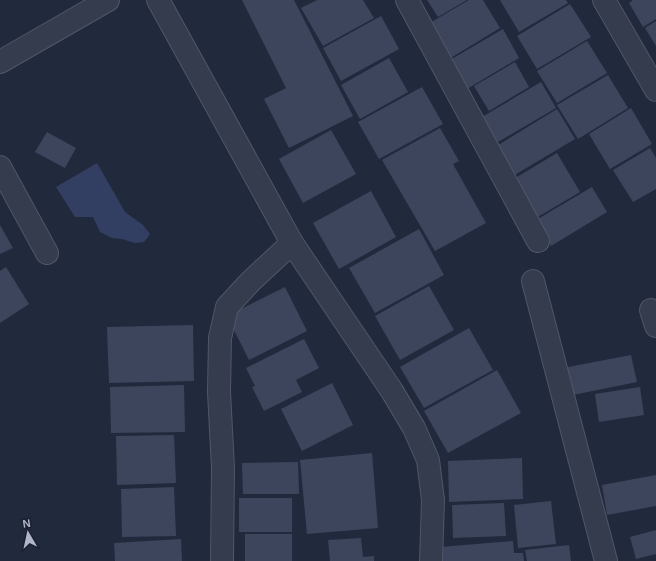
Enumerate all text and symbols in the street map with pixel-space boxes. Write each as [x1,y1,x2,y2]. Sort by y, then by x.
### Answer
north arrow [8,513,48,553]
text: N [22,517,31,530]

